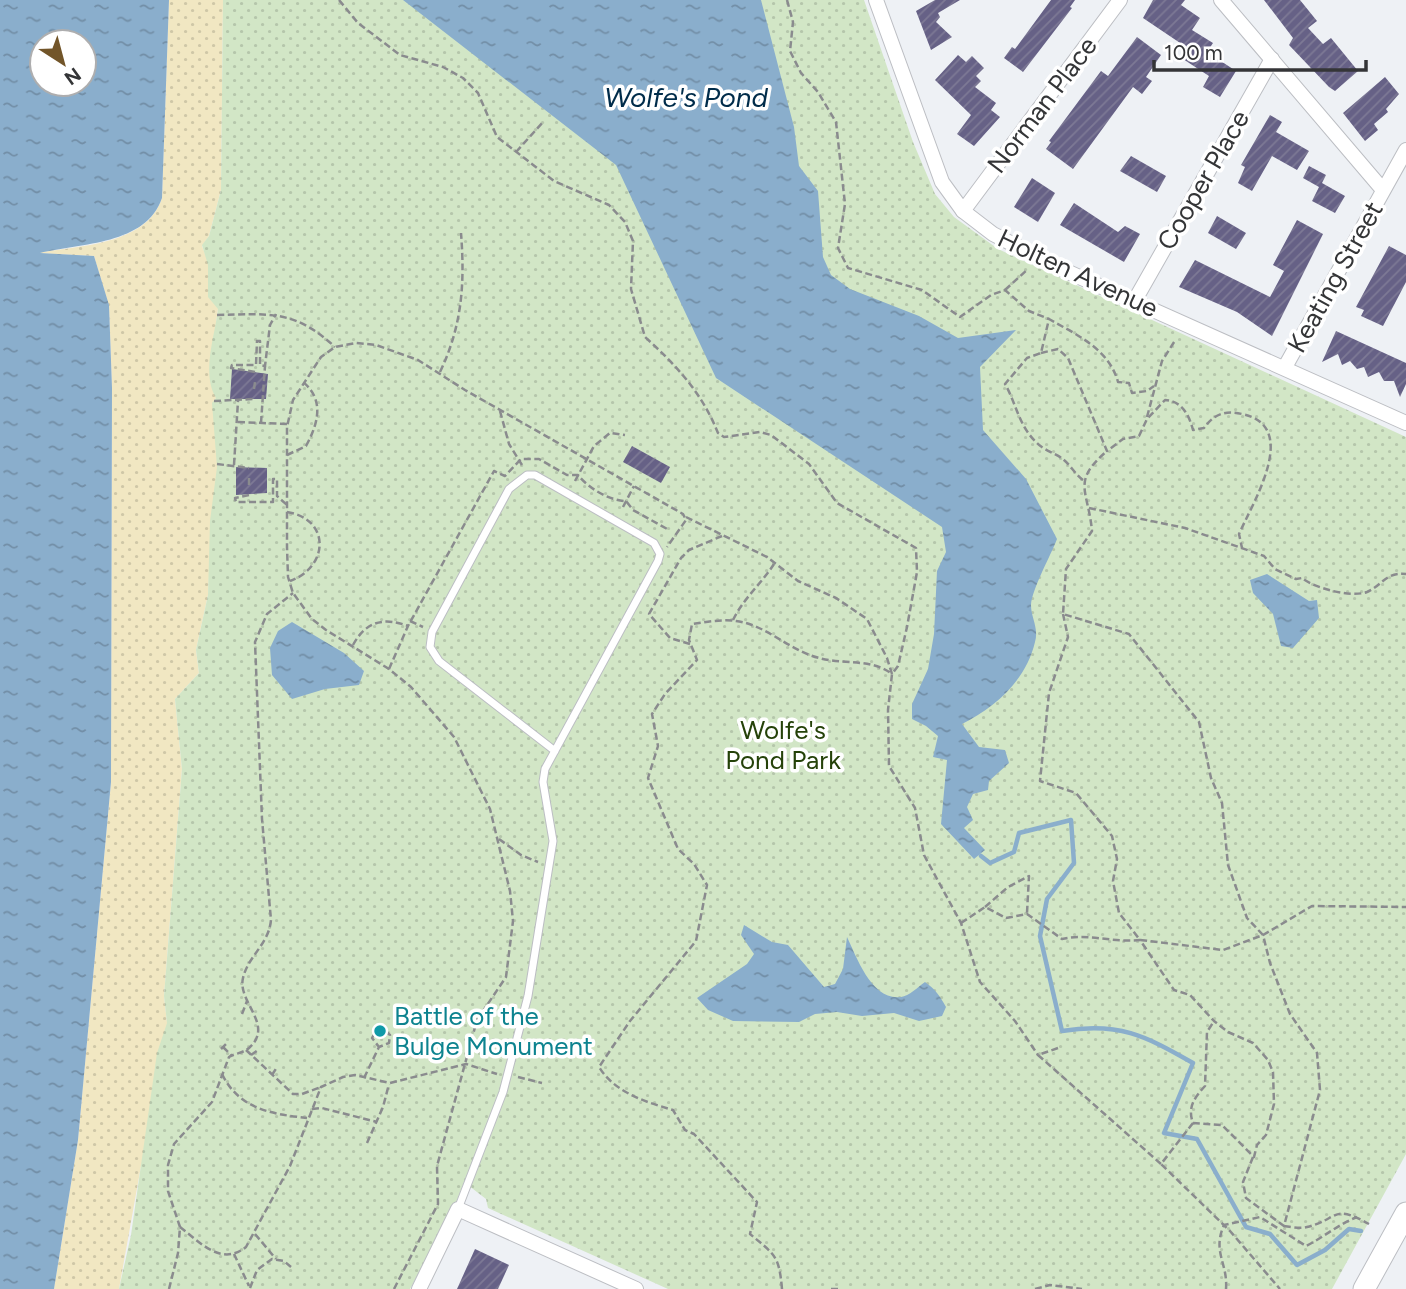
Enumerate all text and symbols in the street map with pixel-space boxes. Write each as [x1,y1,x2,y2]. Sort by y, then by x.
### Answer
north arrow [28,28,98,98]
scale bar [1154,28,1366,72]
street label: Norman Place [980,30,1104,180]
text: 100 m [1164,40,1223,65]
text: N [60,63,85,90]
water label: Wolfe's Pond [604,80,768,114]
street label: Cooper Place [1150,104,1256,256]
street label: Keating Street [1280,196,1390,358]
street label: Holten Avenue [993,222,1163,324]
park label: Wolfe's Pond Park [725,714,841,776]
place label: Battle of the Bulge Monument [394,1000,593,1062]
marker: Battle of the Bulge Monument [372,1023,388,1039]

